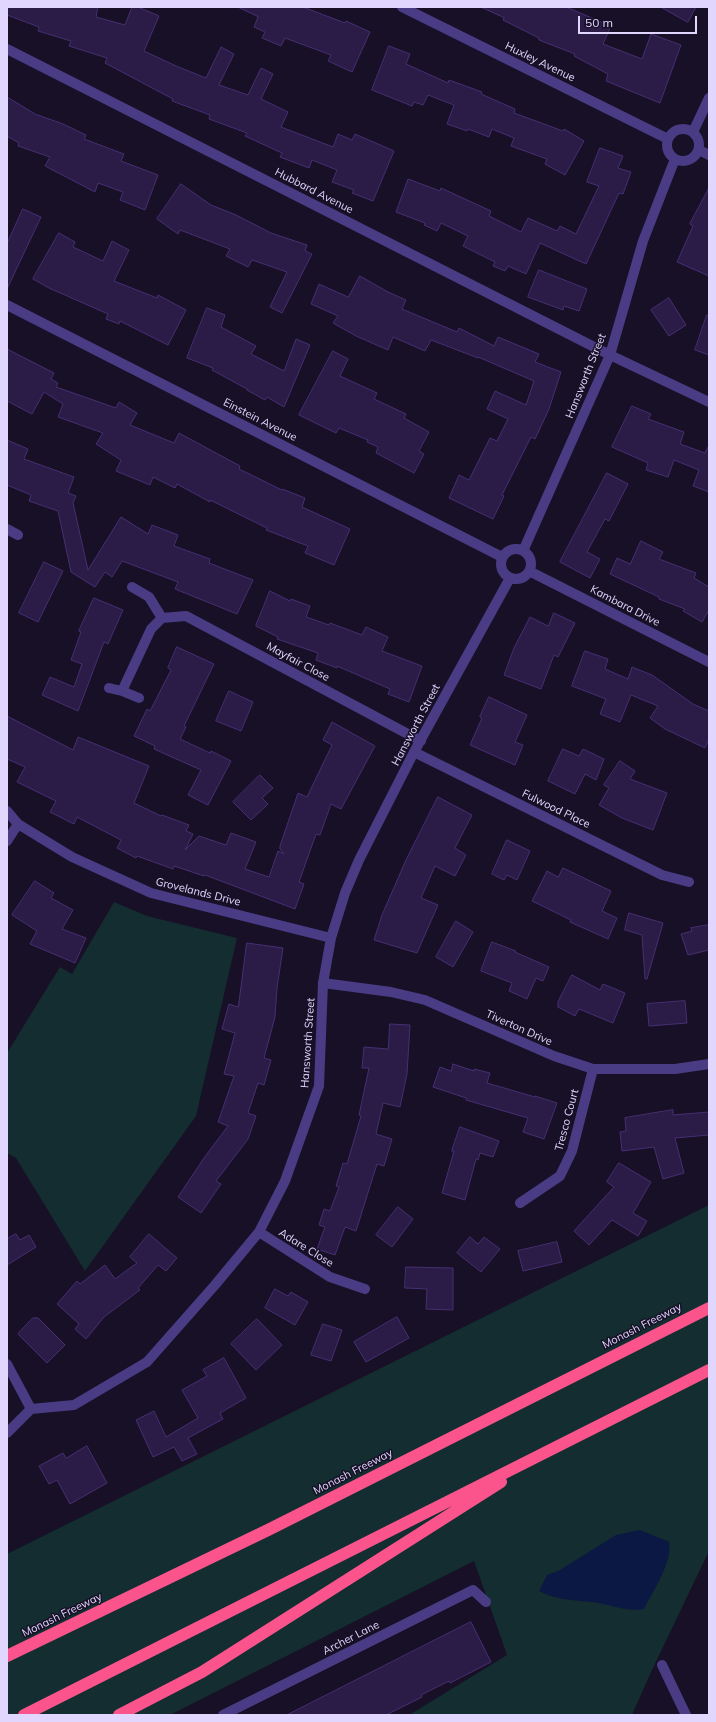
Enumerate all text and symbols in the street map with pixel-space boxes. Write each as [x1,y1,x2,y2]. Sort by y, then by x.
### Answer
scale bar [580,8,699,34]
text: 50 m [585,15,613,30]
street label: Huxley Avenue [503,39,577,85]
street label: Hubbard Avenue [273,166,355,216]
street label: Hansworth Street [563,332,609,420]
street label: Einstein Avenue [221,396,299,444]
street label: Kambara Drive [588,583,662,629]
street label: Mayfair Close [264,640,332,684]
street label: Hansworth Street [389,682,443,768]
street label: Fulwood Place [520,787,592,831]
street label: Grovelands Drive [154,875,242,909]
street label: Hansworth Street [298,997,318,1089]
street label: Tiverton Drive [484,1007,554,1049]
street label: Tresco Court [552,1088,582,1152]
street label: Adare Close [276,1226,336,1270]
street label: Monash Freeway [600,1300,684,1352]
street label: Monash Freeway [311,1446,395,1498]
street label: Monash Freeway [20,1590,104,1640]
street label: Archer Lane [320,1618,382,1658]

